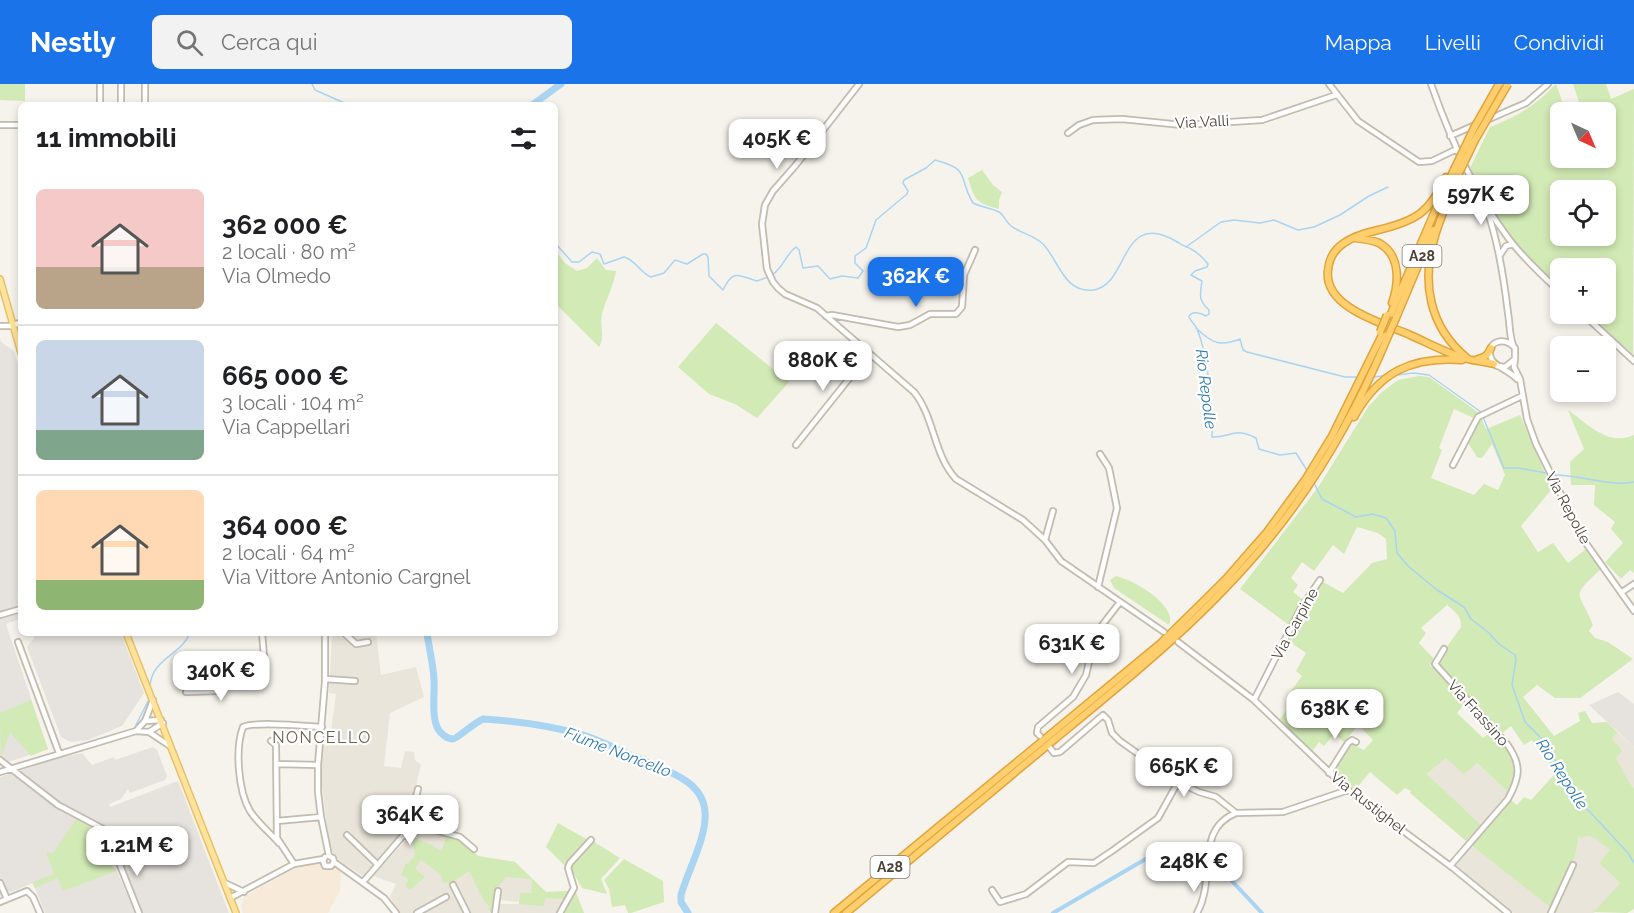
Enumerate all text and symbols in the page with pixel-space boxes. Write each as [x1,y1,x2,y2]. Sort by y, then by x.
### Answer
search box [152,15,572,69]
text: Nestly [30,26,116,59]
icon: search [173,26,206,59]
text: Cerca qui [221,29,317,55]
text: Mappa [1325,30,1392,55]
text: Livelli [1425,30,1481,55]
text: Condividi [1514,30,1604,55]
north arrow [1550,102,1616,168]
map controls [1550,102,1616,402]
street label: Via Valli [1175,112,1229,132]
pin: 405K € [728,119,826,170]
icon: filters [507,122,540,155]
text: 11 immobili [36,123,177,153]
text: 405K € [743,126,811,150]
pin: 597K € [1432,175,1530,226]
button: locate [1550,180,1616,246]
text: 597K € [1447,182,1515,206]
text: 362 000 € [222,210,348,240]
icon: home [84,213,156,285]
text: 2 locali · 80 m² [222,240,356,264]
road number: A28 [1402,245,1442,267]
pin: 362K € [867,257,965,308]
button: + [1550,258,1616,324]
text: Via Olmedo [222,264,331,288]
text: 362K € [882,264,950,288]
button: − [1550,336,1616,402]
pin: 880K € [774,341,872,392]
text: 880K € [788,348,858,372]
water label: Rio Repolle [1192,348,1220,431]
text: 665 000 € [222,361,349,391]
icon: home [84,364,156,436]
text: 3 locali · 104 m² [222,391,364,415]
text: Via Cappellari [222,415,350,439]
street label: Via Repolle [1542,469,1595,547]
text: 364 000 € [222,511,348,541]
icon: home [84,514,156,586]
text: 2 locali · 64 m² [222,541,355,565]
text: Via Vittore Antonio Cargnel [222,565,470,589]
street label: Via Carpine [1268,585,1322,663]
pin: 631K € [1023,624,1121,675]
text: 631K € [1039,631,1105,655]
pin: 340K € [172,651,270,702]
text: 340K € [187,658,255,682]
street label: Via Frassino [1444,676,1512,750]
pin: 638K € [1286,689,1384,740]
text: 638K € [1300,696,1370,720]
water label: Fiume Noncello [562,723,674,781]
district label: NONCELLO [272,728,372,747]
water label: Rio Repolle [1532,735,1592,813]
pin: 665K € [1135,747,1233,798]
text: 665K € [1149,754,1219,778]
street label: Via Rustighel [1327,768,1410,839]
pin: 364K € [361,795,459,846]
text: 364K € [376,802,444,826]
pin: 1.21M € [82,826,192,877]
text: 1.21M € [100,833,174,857]
pin: 248K € [1145,842,1243,893]
text: 248K € [1160,849,1228,873]
road number: A28 [870,856,910,878]

